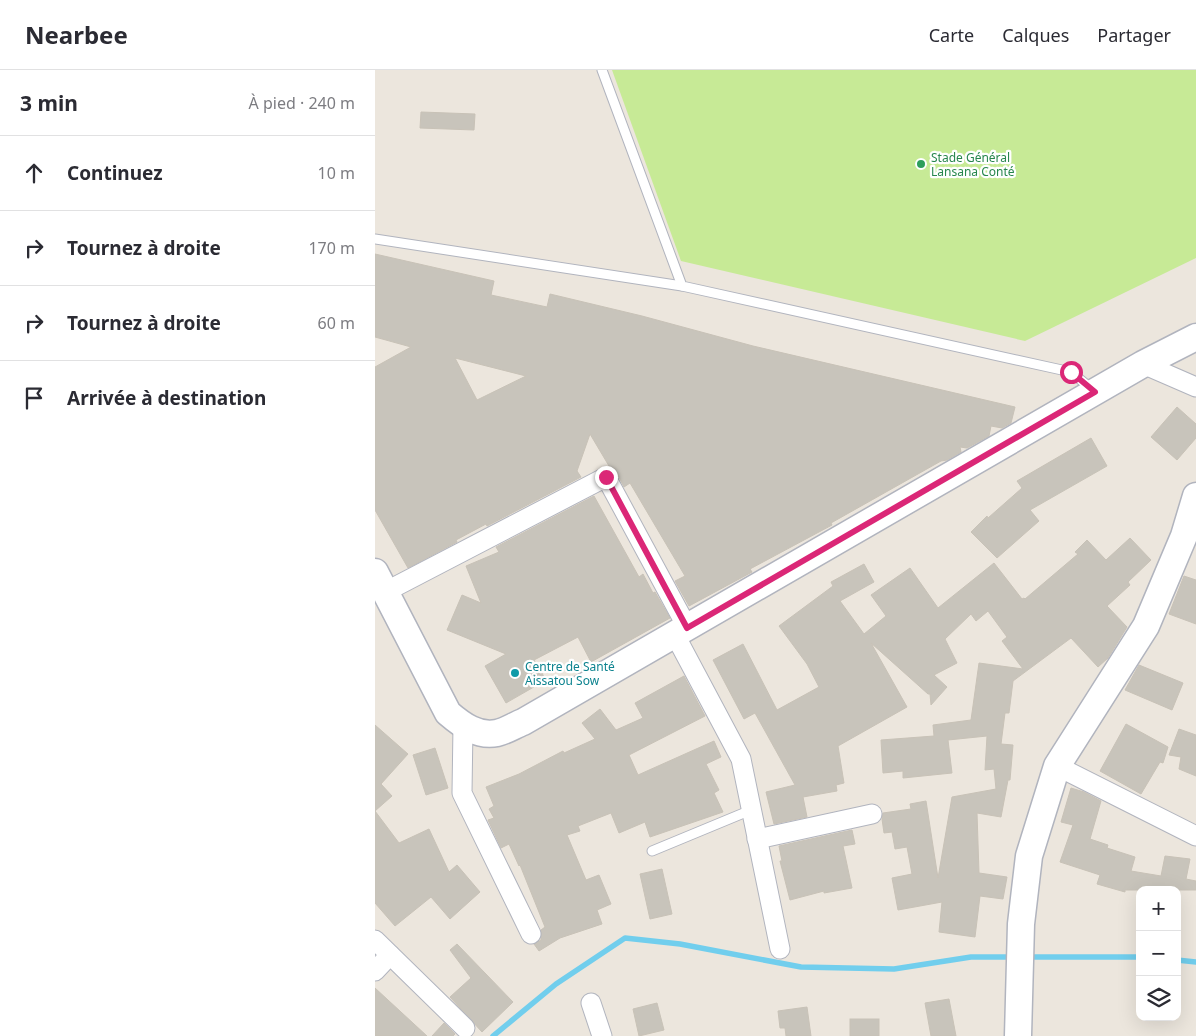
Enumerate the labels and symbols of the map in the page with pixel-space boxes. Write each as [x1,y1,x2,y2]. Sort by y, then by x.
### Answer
place label: Stade Général Lansana Conté [931,149,1015,180]
marker: Stade Général Lansana Conté [915,158,927,170]
route start [1060,361,1083,384]
route end [595,466,618,489]
place label: Centre de Santé Aissatou Sow [525,658,615,689]
marker: Centre de Santé Aissatou Sow [509,667,521,679]

